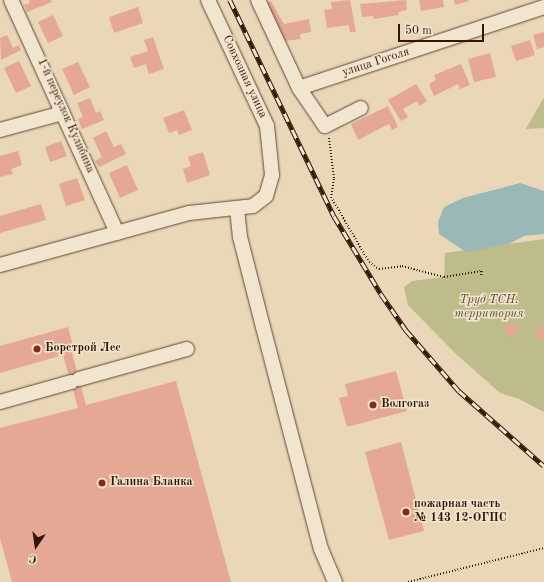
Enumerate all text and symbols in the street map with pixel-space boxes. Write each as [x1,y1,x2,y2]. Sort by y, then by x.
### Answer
scale bar [400,16,486,42]
text: 50 m [405,25,432,37]
street label: Совхозная улица [219,33,269,121]
street label: улица Гоголя [341,45,411,81]
street label: 1-й переулок Кулибина [33,56,97,176]
park label: Труд ТСН. территория [454,294,524,322]
place label: Борстрой Лес [45,342,121,356]
marker: Борстрой Лес [32,344,42,354]
place label: Волгогаз [381,398,429,412]
marker: Волгогаз [368,400,378,410]
place label: Галина Бланка [110,476,193,490]
marker: Галина Бланка [97,478,107,488]
place label: пожарная часть № 143 12-ОГПС [414,498,507,526]
marker: пожарная часть № 143 12-ОГПС [401,507,411,517]
north arrow [16,526,56,566]
text: С [28,552,38,564]

